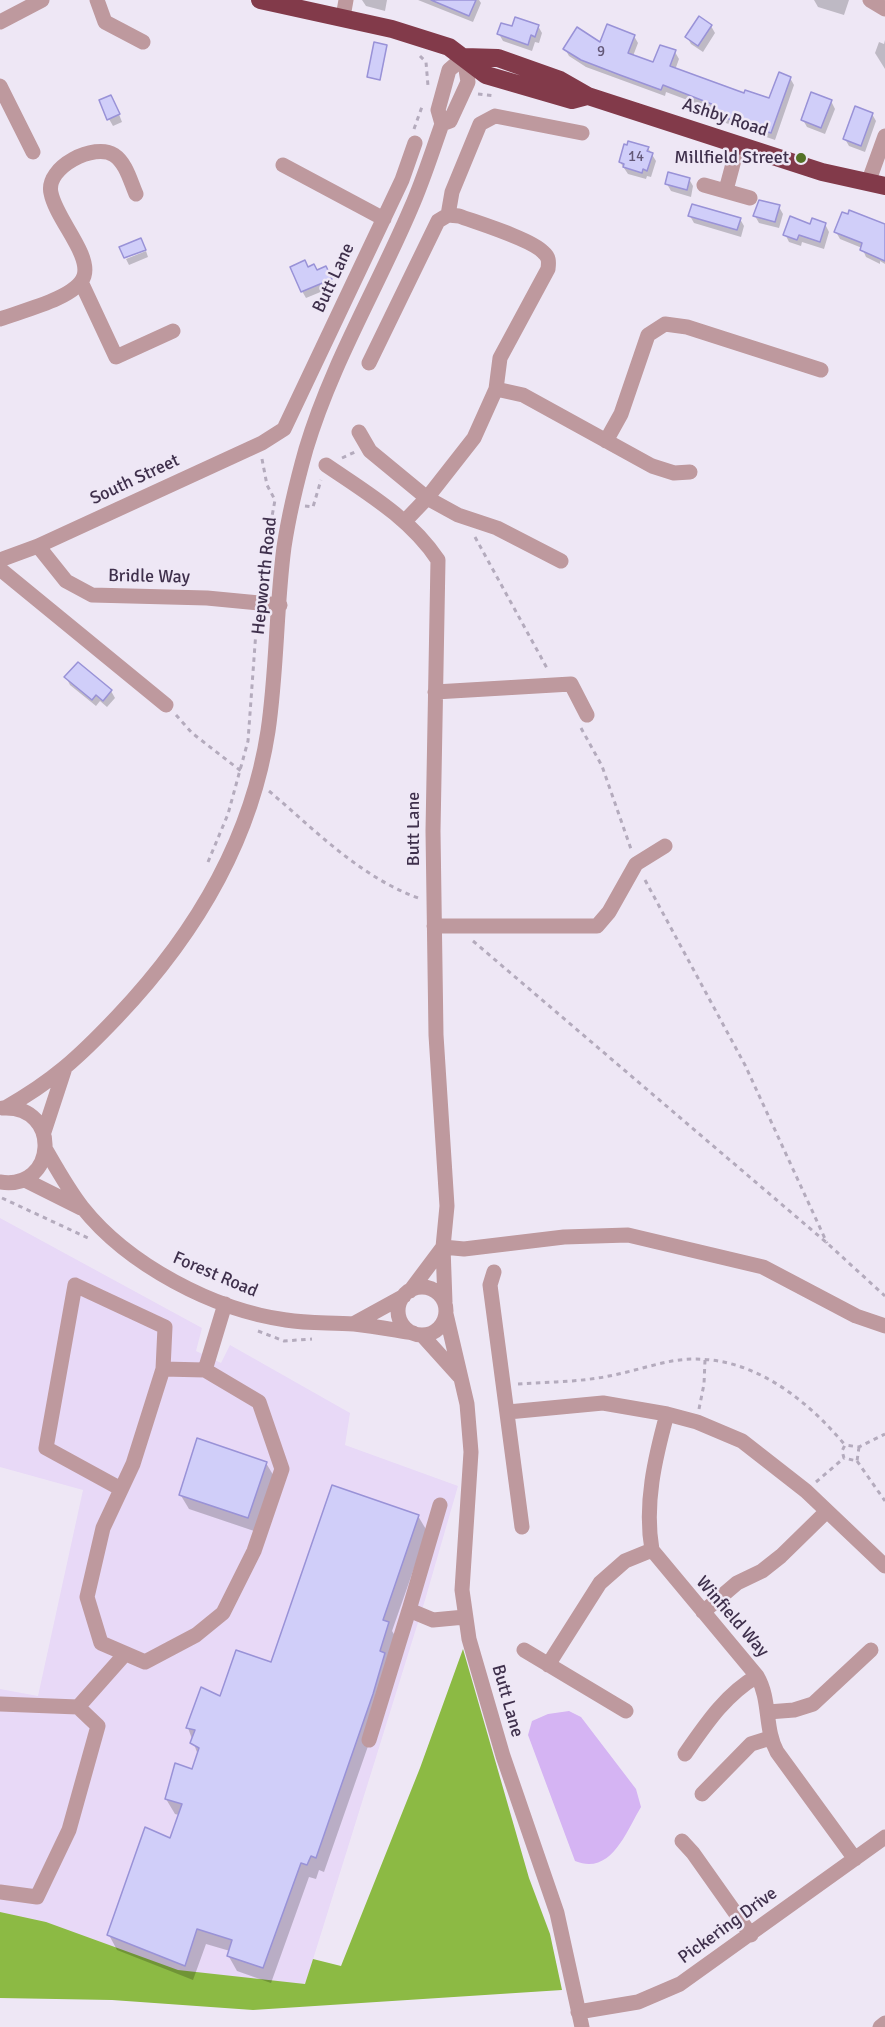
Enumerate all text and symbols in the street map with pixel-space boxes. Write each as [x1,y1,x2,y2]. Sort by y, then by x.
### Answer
house number: 9 [597,43,605,61]
street label: Ashby Road [679,94,771,142]
place label: Millfield Street [674,147,789,169]
house number: 14 [628,148,644,166]
marker: Millfield Street [794,151,808,165]
street label: Butt Lane [308,240,360,316]
street label: South Street [87,450,183,510]
street label: Hepworth Road [248,516,282,636]
street label: Bridle Way [108,565,190,589]
street label: Butt Lane [403,792,425,866]
street label: Forest Road [169,1247,261,1303]
street label: Winfield Way [691,1572,773,1662]
street label: Butt Lane [486,1662,528,1740]
street label: Pickering Drive [674,1883,782,1969]

